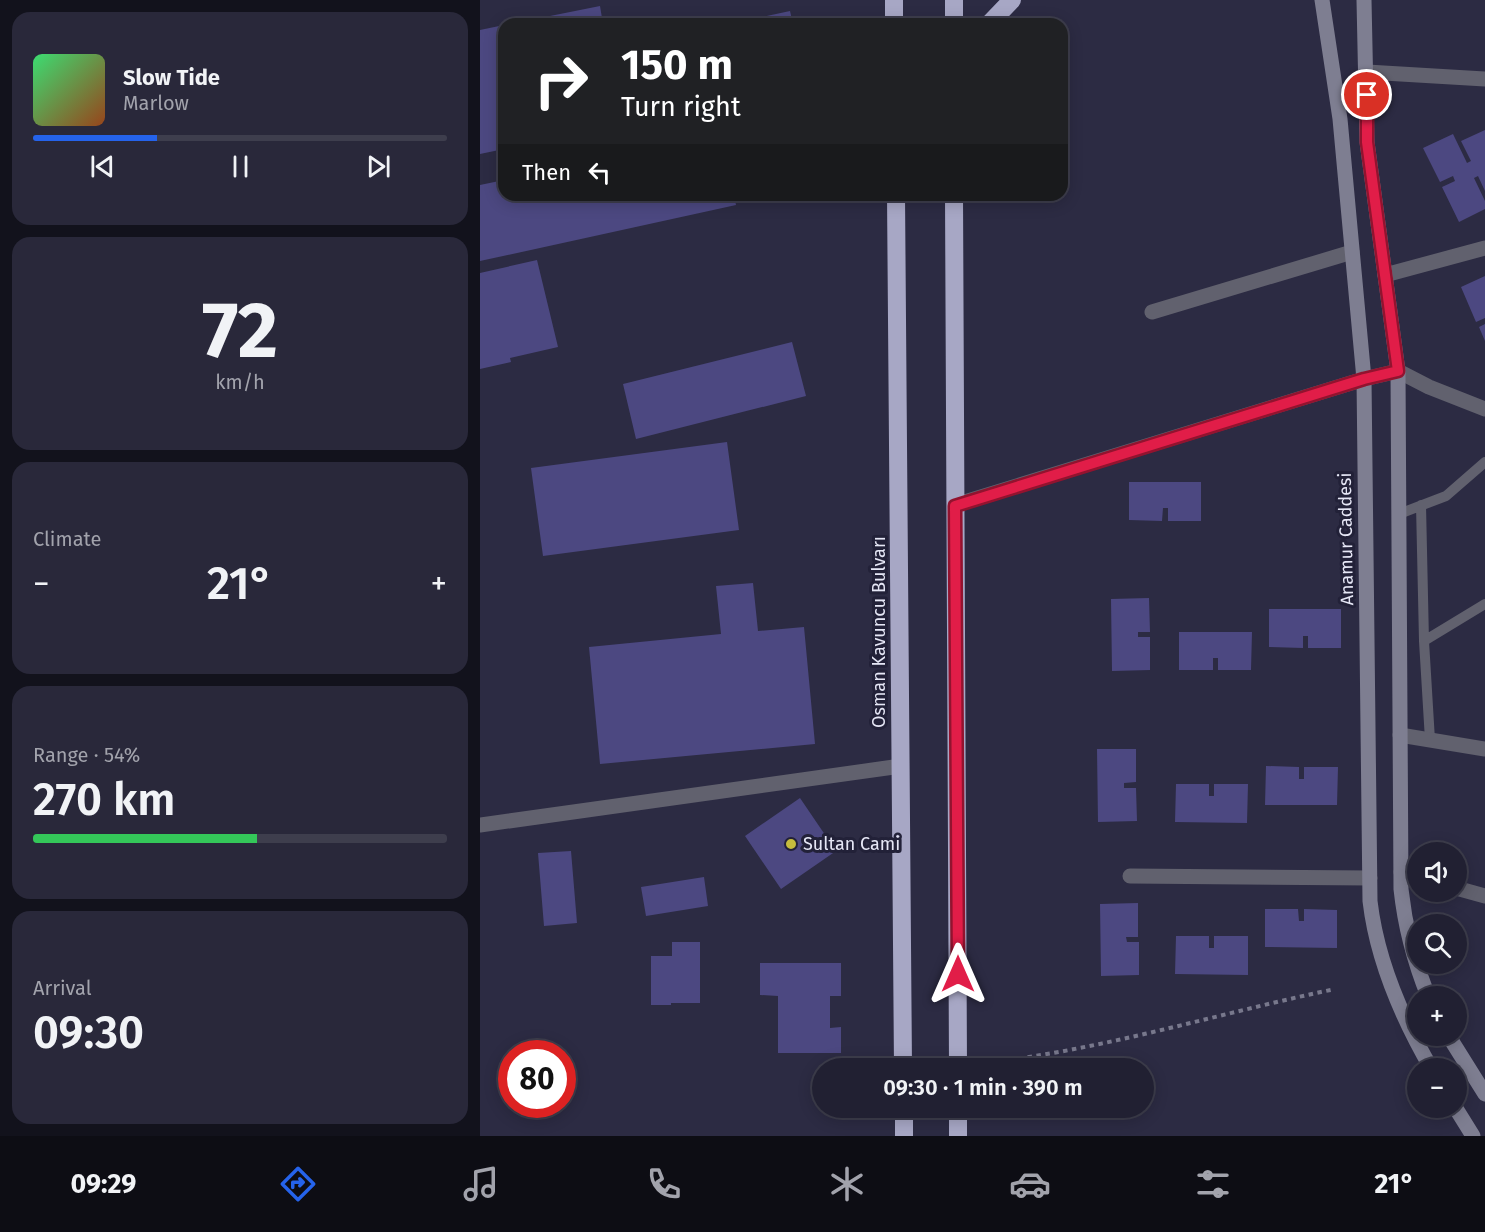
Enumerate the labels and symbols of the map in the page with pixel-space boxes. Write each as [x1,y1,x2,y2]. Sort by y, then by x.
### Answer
pin [1341,69,1392,120]
street label: Anamur Caddesi [1334,472,1358,606]
street label: Osman Kavuncu Bulvarı [868,536,890,728]
place label: Sultan Cami [803,833,900,855]
marker: Sultan Cami [784,837,798,851]
position arrow [926,942,990,1006]
speed limit sign: 80 [498,1040,576,1118]

